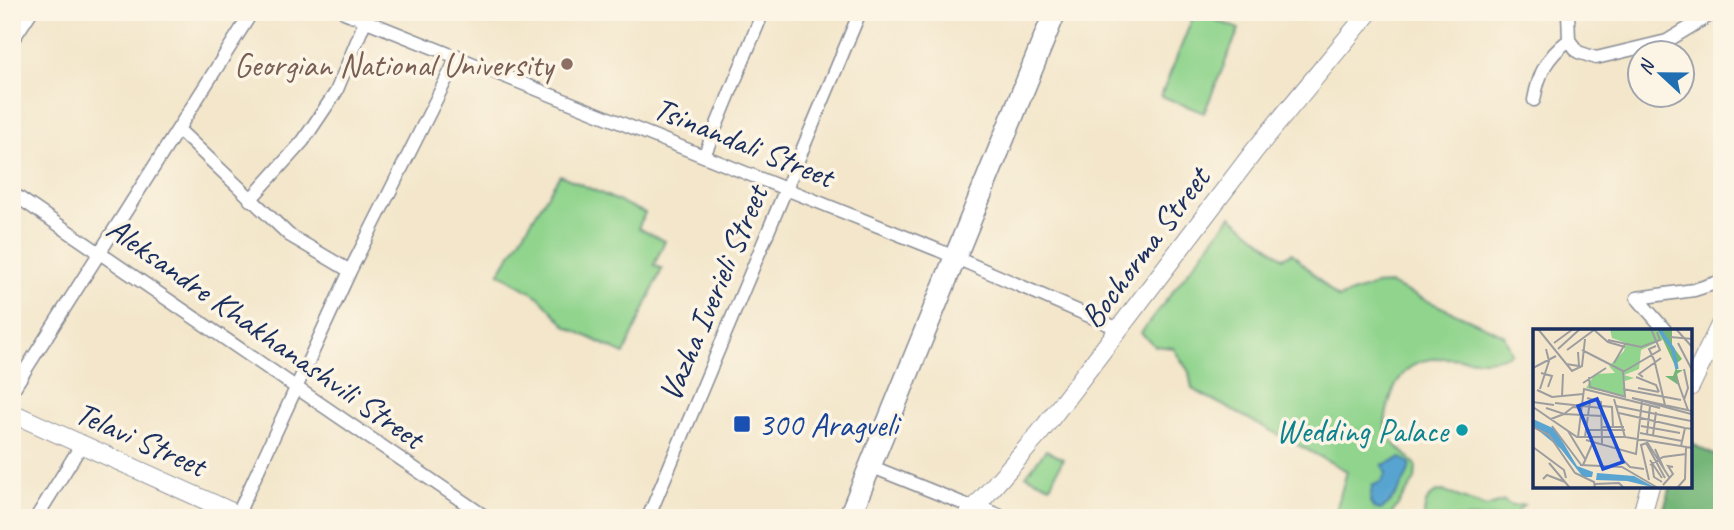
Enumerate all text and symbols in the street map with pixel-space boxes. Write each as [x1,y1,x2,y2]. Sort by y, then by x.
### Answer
north arrow [1626,38,1696,108]
place label: Georgian National University [234,44,556,86]
text: N [1633,55,1661,78]
marker: Georgian National University [559,56,575,72]
street label: Tsinandali Street [648,87,843,198]
street label: Bochorma Street [1071,157,1221,336]
street label: Vazha Iverieli Street [649,176,778,408]
street label: Aleksandre Khakhanashvili Street [99,207,435,460]
inset map [1533,329,1692,488]
street label: Telavi Street [69,392,215,487]
place label: 300 Aragveli [758,404,902,446]
place label: Wedding Palace [1276,410,1450,452]
marker: 300 Aragveli [732,414,752,434]
marker: Wedding Palace [1454,422,1470,438]

